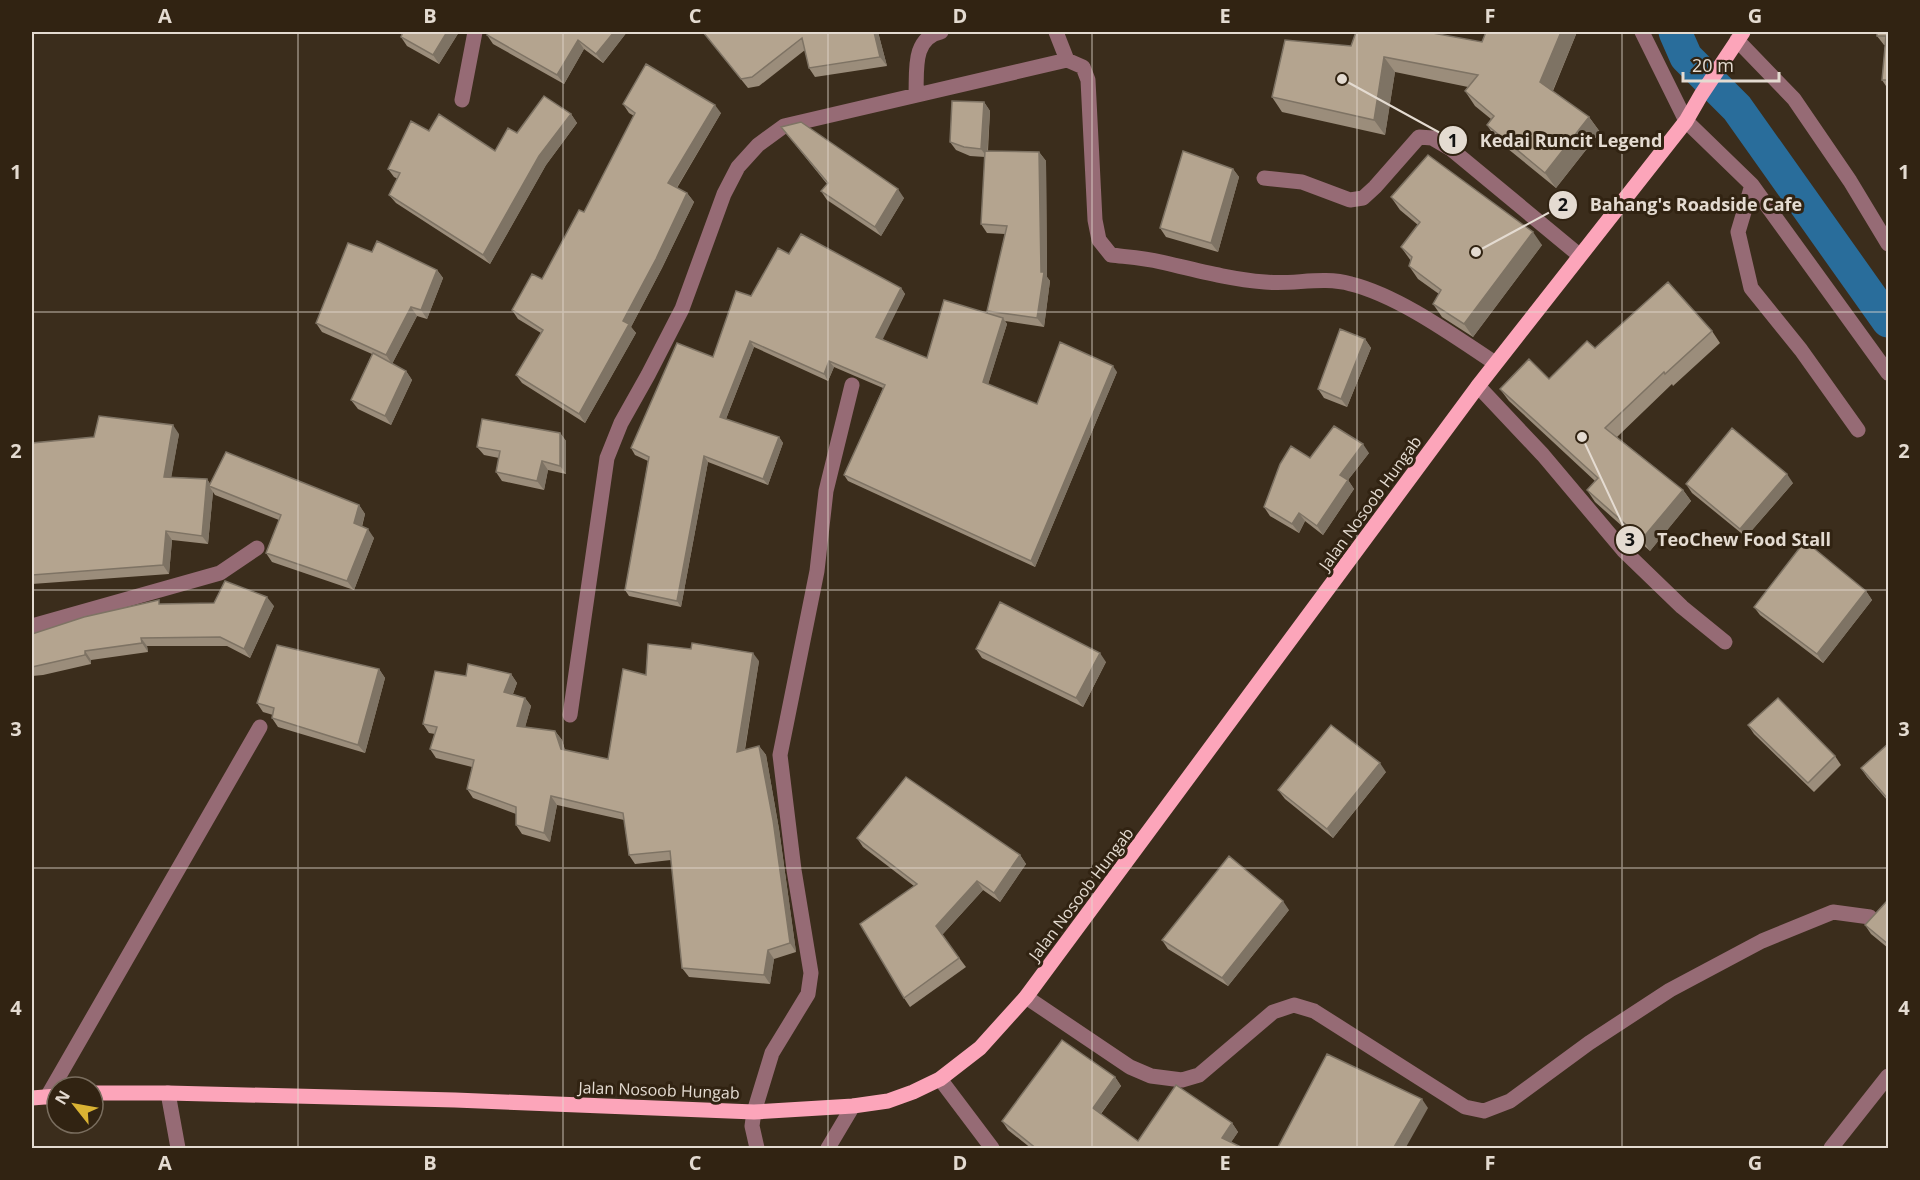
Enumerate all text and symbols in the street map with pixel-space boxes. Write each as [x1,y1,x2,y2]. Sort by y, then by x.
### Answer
text: A [158,2,172,29]
text: B [423,2,437,29]
text: C [689,2,702,29]
text: D [953,2,967,29]
text: E [1219,2,1231,29]
text: F [1485,2,1495,29]
text: G [1748,2,1762,29]
scale bar [1683,45,1779,83]
text: 20 m [1692,53,1734,77]
callout: Kedai Runcit Legend [1438,122,1674,158]
text: 1 [1448,128,1458,152]
text: Kedai Runcit Legend [1480,128,1662,152]
text: 1 [10,158,22,185]
text: 1 [1898,158,1910,185]
callout: Bahang's Roadside Cafe [1548,187,1815,223]
text: 2 [1558,192,1568,216]
text: Bahang's Roadside Cafe [1590,192,1802,216]
street label: Jalan Nosoob Hungab [1312,431,1426,576]
text: 2 [10,437,22,464]
text: 2 [1898,437,1910,464]
callout: TeoChew Food Stall [1615,522,1843,558]
text: 3 [1625,527,1635,551]
text: TeoChew Food Stall [1657,527,1831,551]
text: 3 [10,715,22,742]
text: 3 [1898,715,1910,742]
street label: Jalan Nosoob Hungab [1022,823,1138,967]
text: 4 [10,994,22,1021]
text: 4 [1898,994,1910,1021]
north arrow [45,1075,105,1135]
street label: Jalan Nosoob Hungab [576,1076,740,1104]
text: N [49,1086,75,1109]
text: A [158,1149,172,1176]
text: B [423,1149,437,1176]
text: C [689,1149,702,1176]
text: D [953,1149,967,1176]
text: E [1219,1149,1231,1176]
text: F [1485,1149,1495,1176]
text: G [1748,1149,1762,1176]

